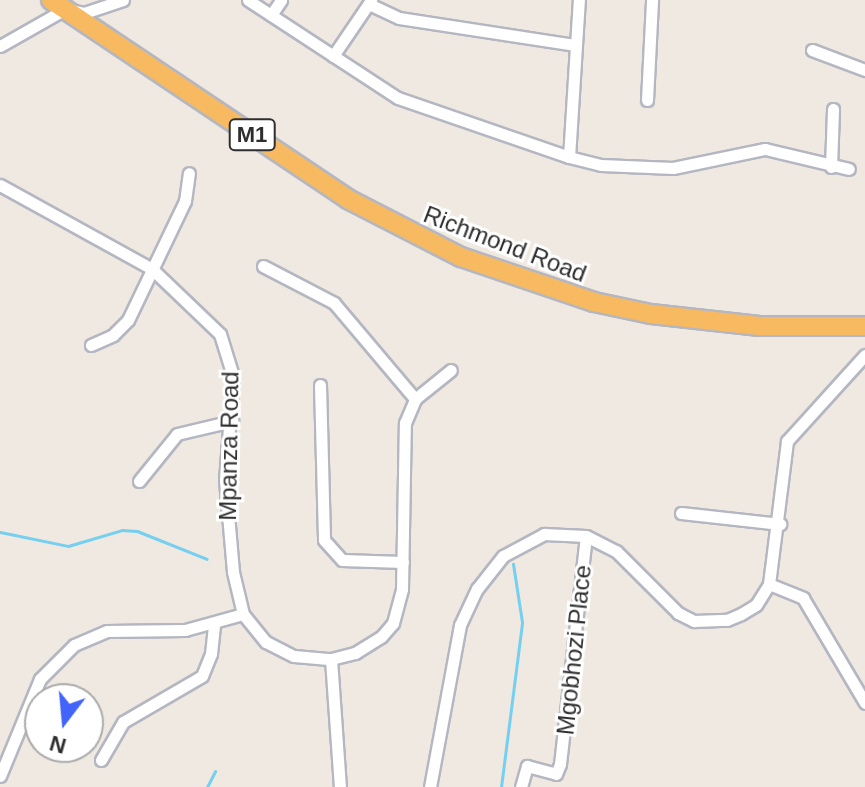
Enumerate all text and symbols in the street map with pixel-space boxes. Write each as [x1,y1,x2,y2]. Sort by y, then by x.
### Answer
road number: M1 [228,117,276,153]
street label: Richmond Road [420,200,590,288]
street label: Mpanza Road [213,371,245,521]
street label: Mgobhozi Place [551,564,597,736]
north arrow [24,683,104,763]
text: N [47,730,69,759]

